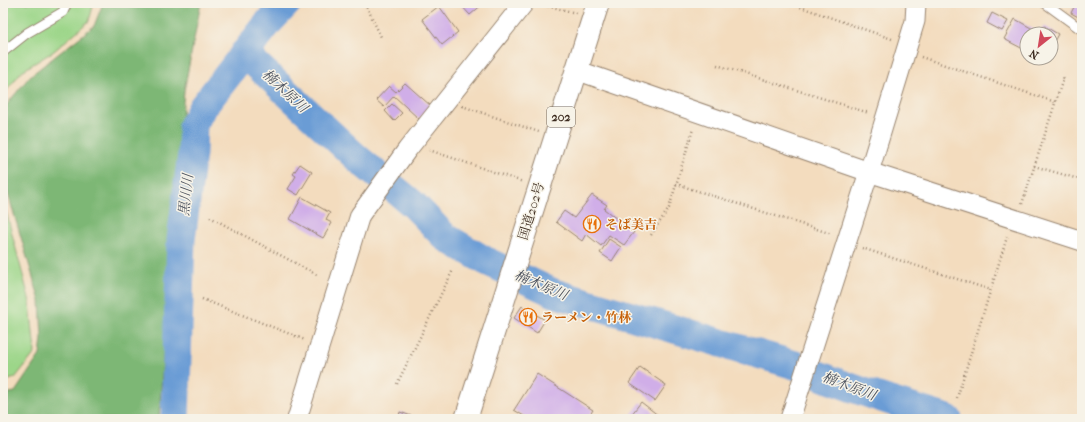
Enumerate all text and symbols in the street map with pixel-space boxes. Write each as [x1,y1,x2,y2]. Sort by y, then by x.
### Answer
north arrow [1019,26,1059,66]
text: N [1027,46,1041,62]
water label: 楠木原川 [259,66,313,118]
road number: 202 [547,107,575,127]
water label: 黒川川 [175,171,197,217]
street label: 国道202号 [515,180,547,242]
restaurant icon: そば美吉 [582,214,602,234]
place label: そば美吉 [605,217,657,232]
water label: 楠木原川 [512,266,572,305]
restaurant icon: ラーメン・竹林 [518,307,538,327]
place label: ラーメン・竹林 [541,310,631,325]
water label: 楠木原川 [820,368,880,405]

